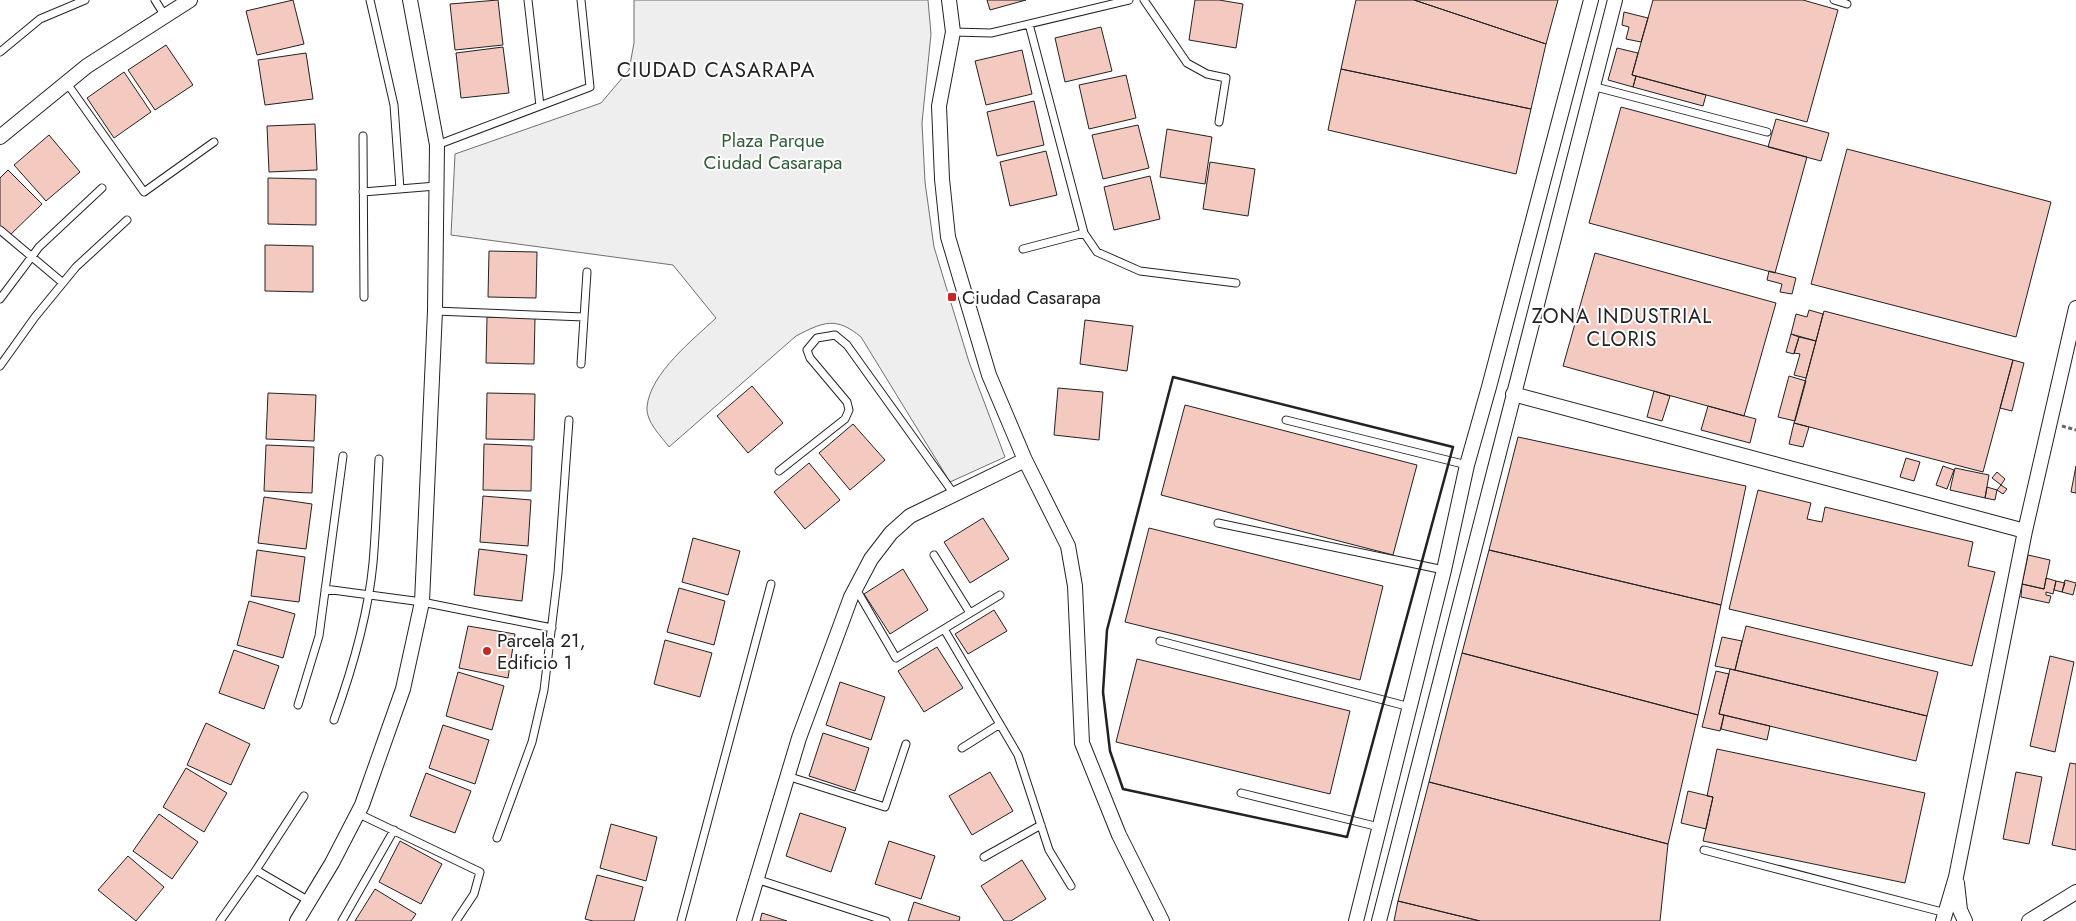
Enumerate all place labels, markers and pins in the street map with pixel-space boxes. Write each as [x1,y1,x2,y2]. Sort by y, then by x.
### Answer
place label: Ciudad Casarapa [962,284,1101,311]
marker: Ciudad Casarapa [946,291,958,303]
place label: Parcela 21, Edificio 1 [497,627,586,676]
marker: Parcela 21, Edificio 1 [481,645,493,657]

